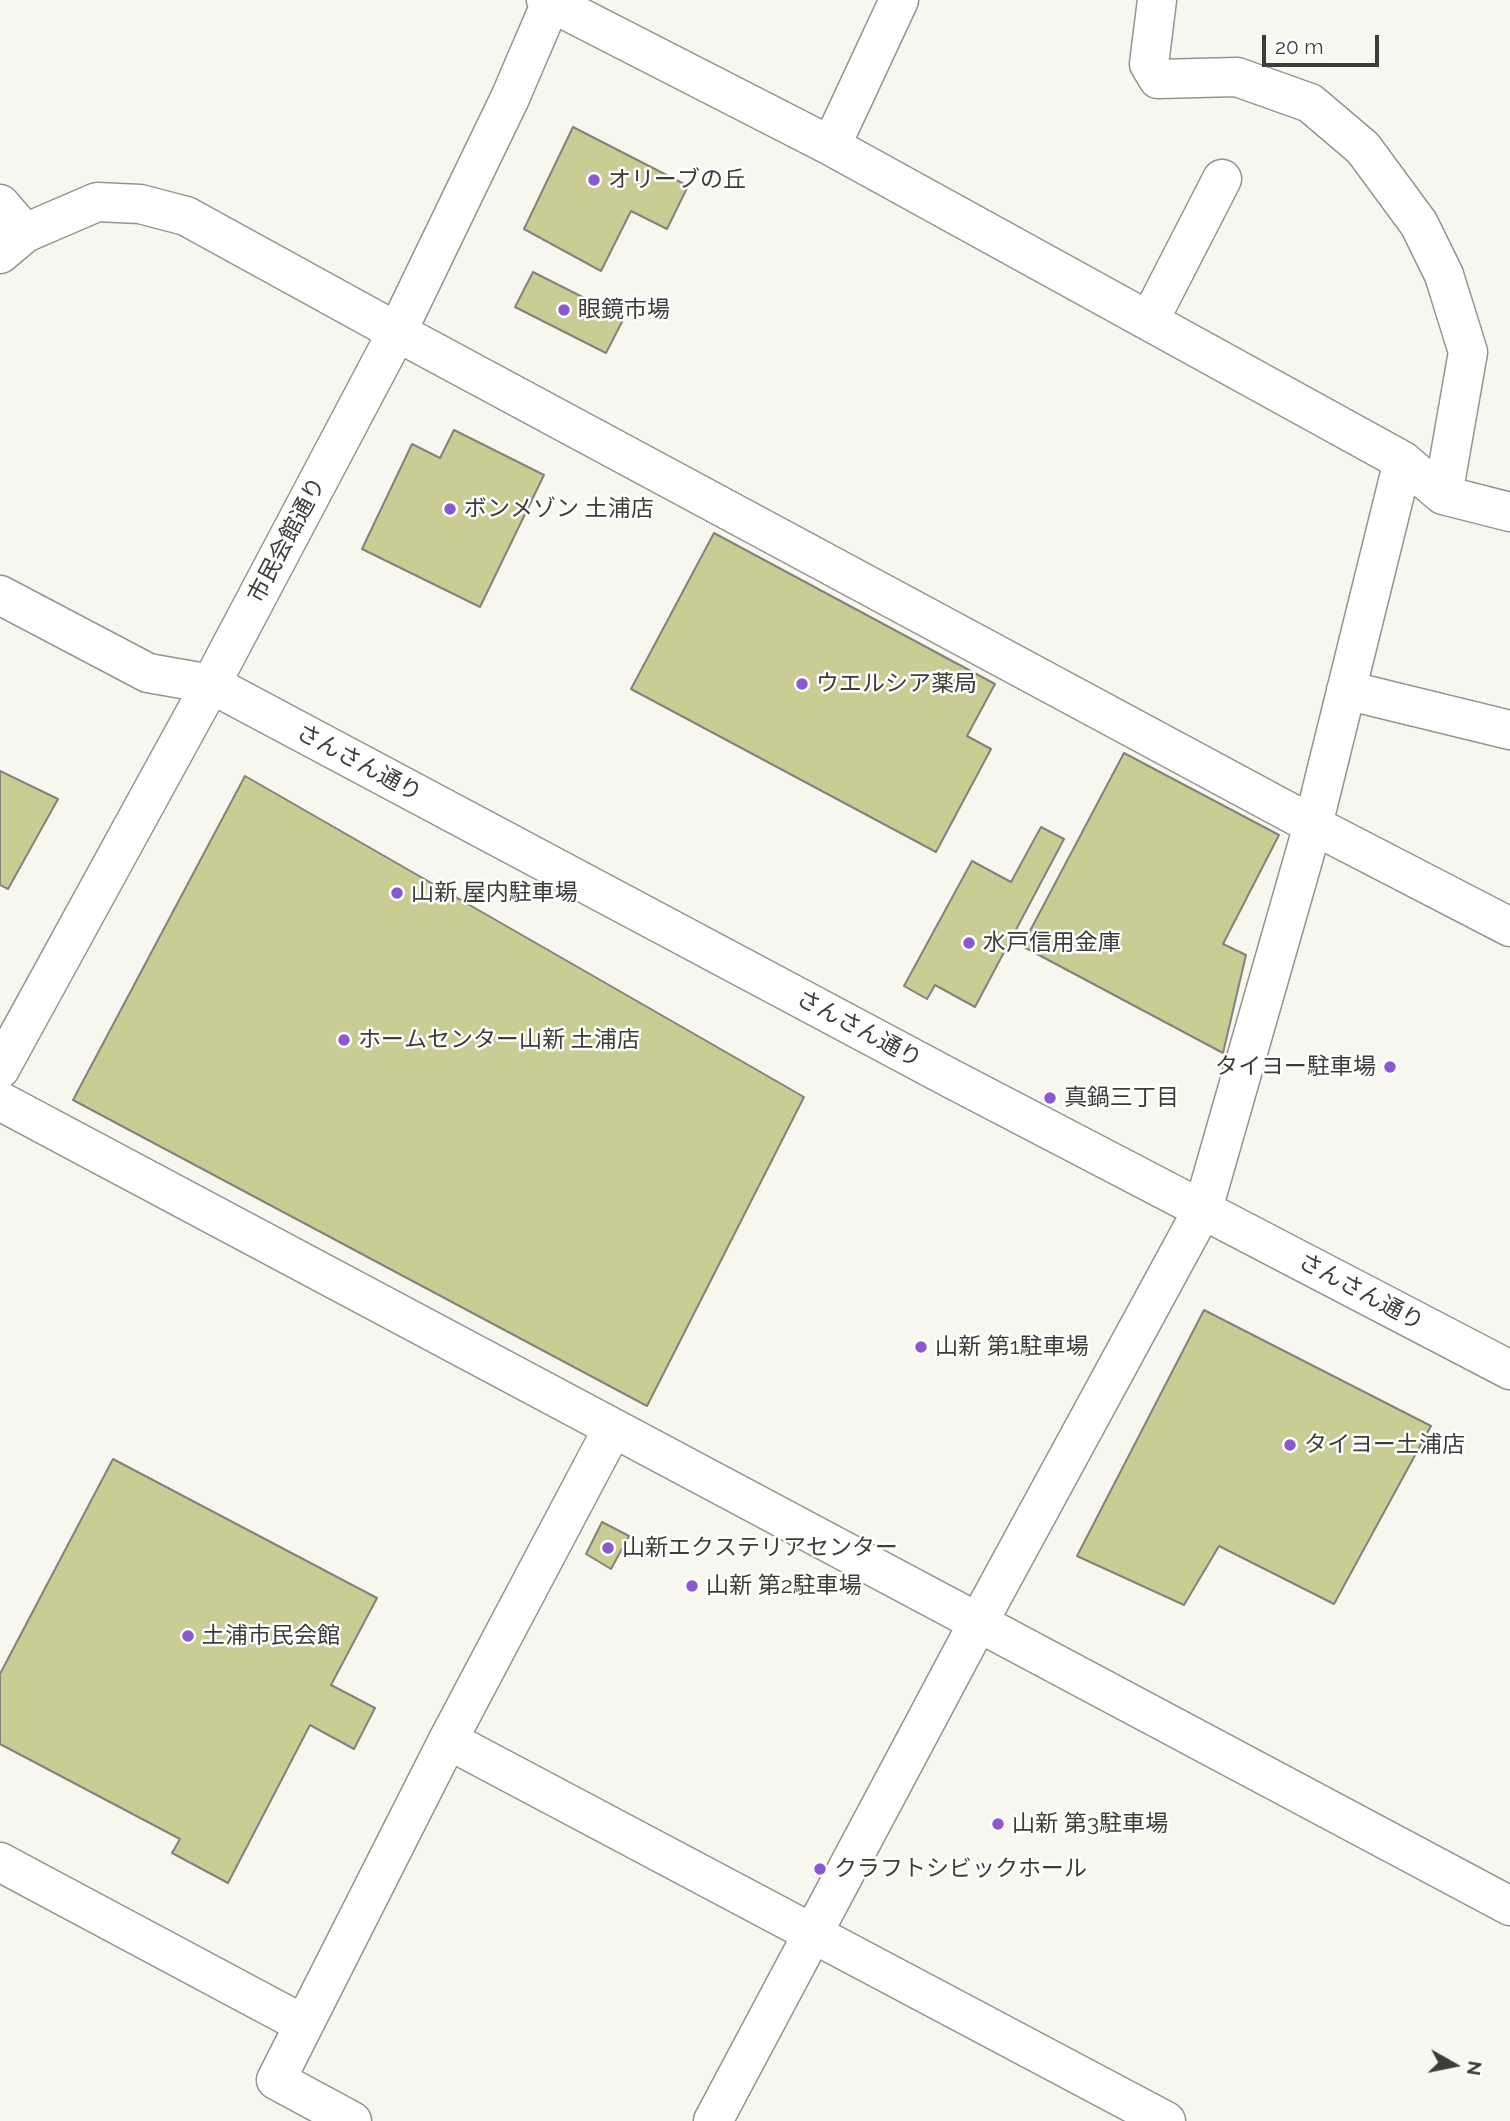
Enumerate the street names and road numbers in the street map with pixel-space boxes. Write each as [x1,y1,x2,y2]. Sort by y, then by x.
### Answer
street label: 市民会館通り [242,473,332,607]
street label: さんさん通り [292,718,426,808]
street label: さんさん通り [792,984,926,1074]
street label: さんさん通り [1294,1247,1428,1337]

